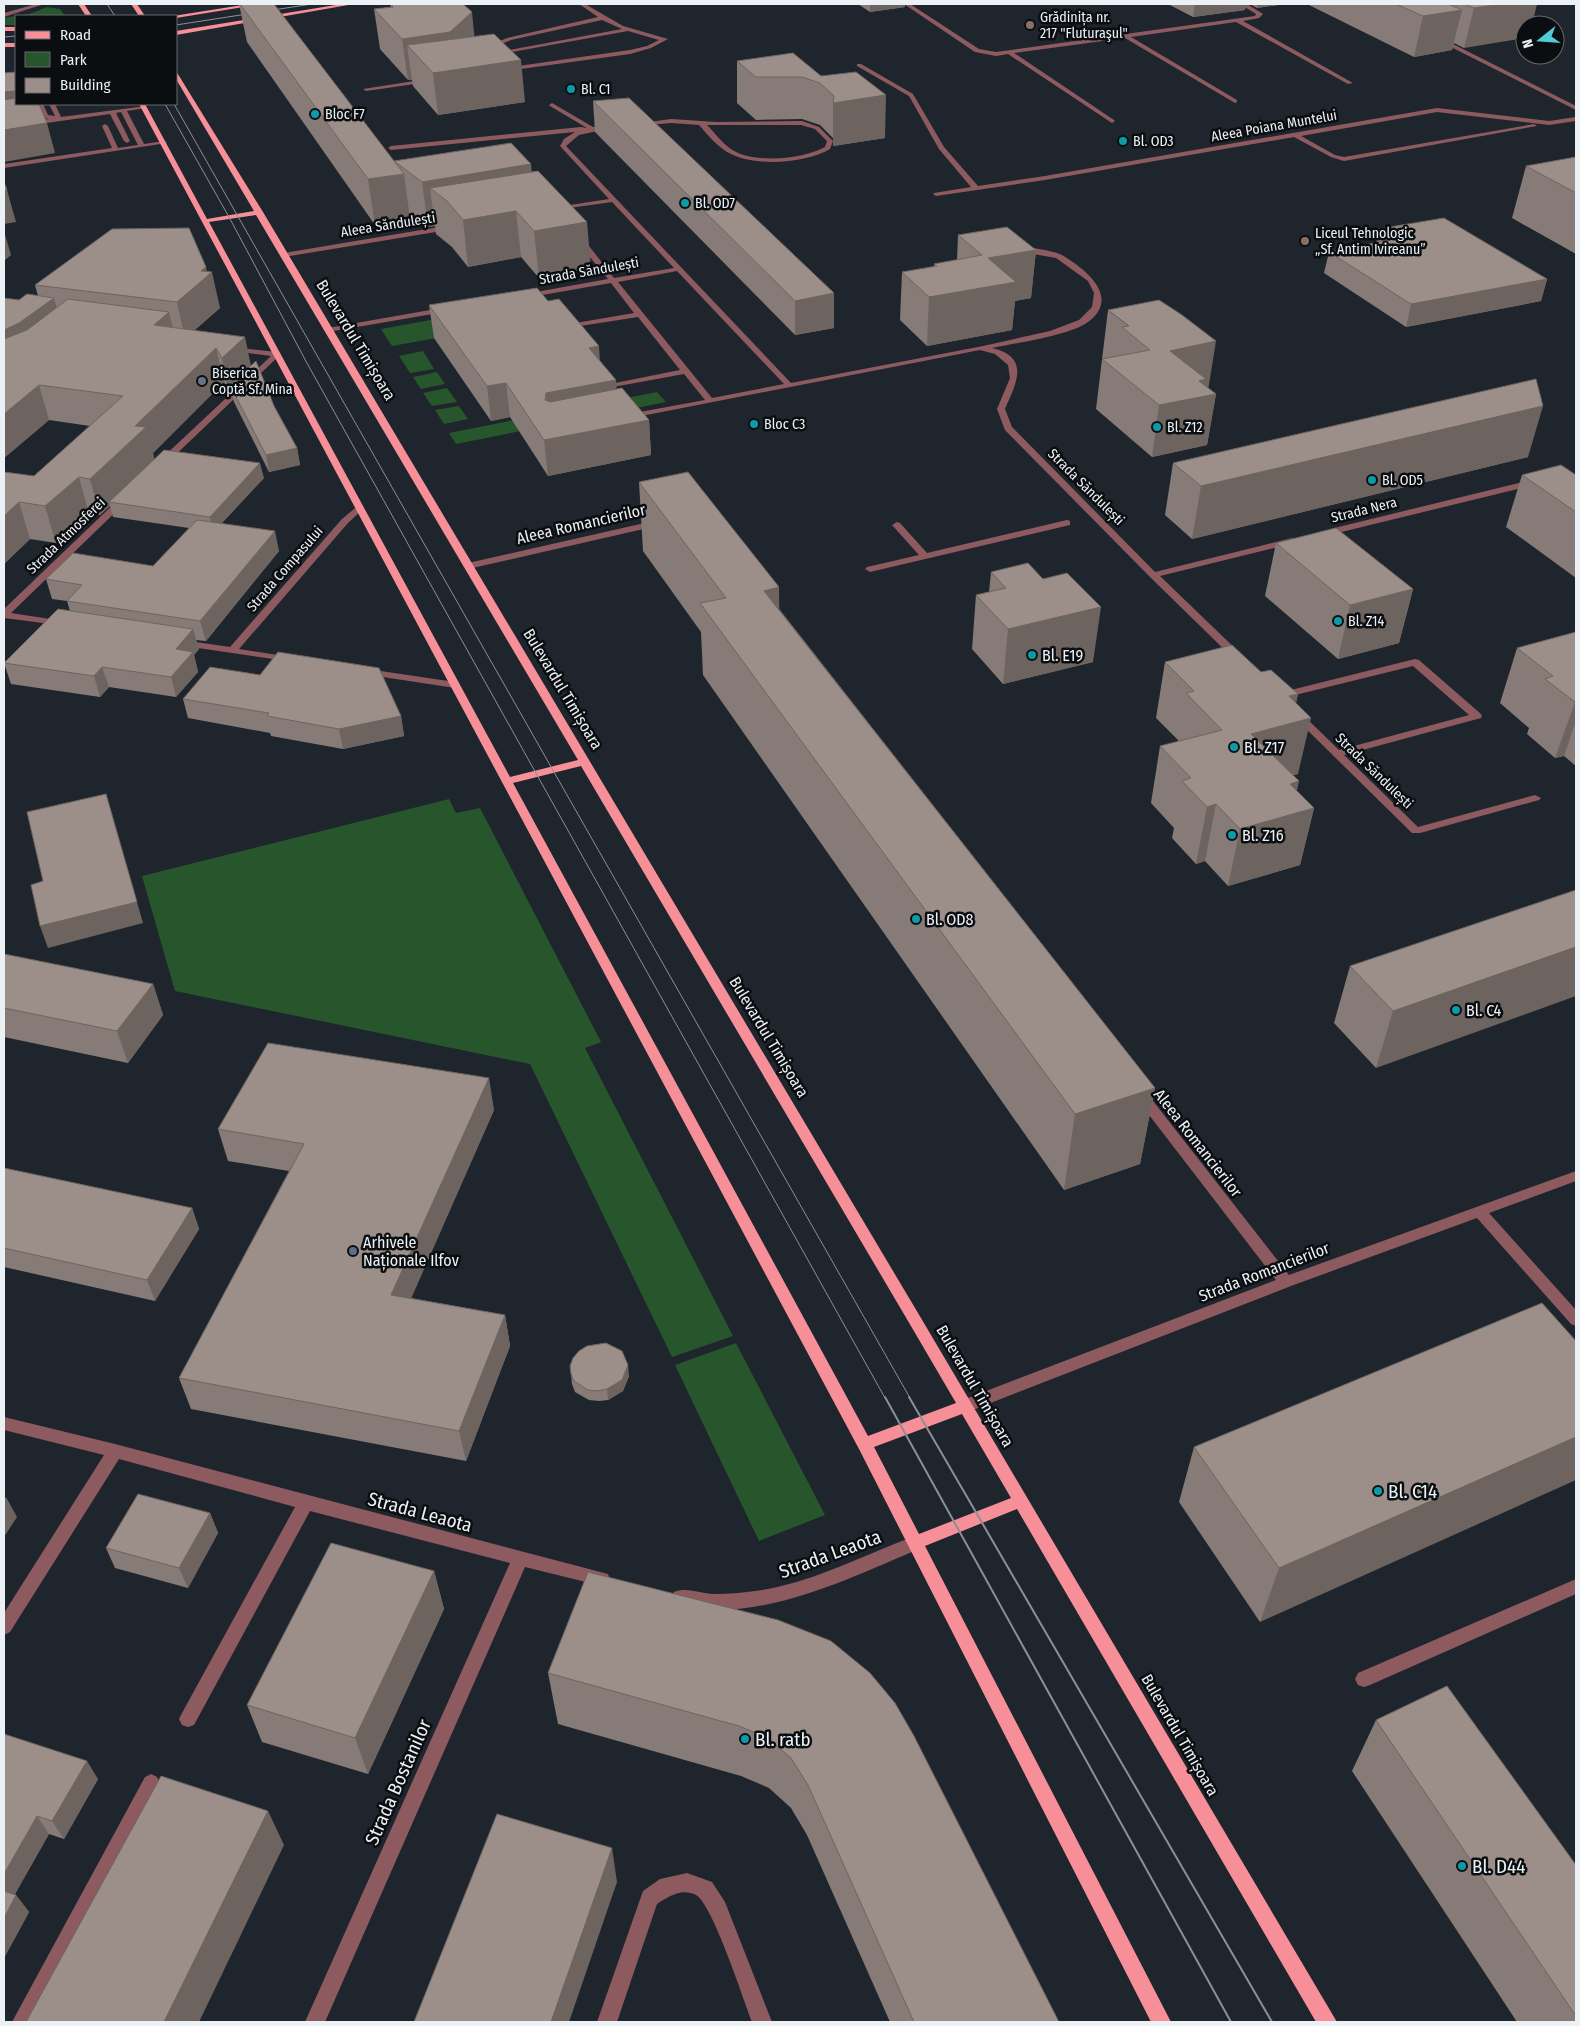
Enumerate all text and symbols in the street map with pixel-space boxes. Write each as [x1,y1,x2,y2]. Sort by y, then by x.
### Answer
place label: Grădinița nr. 217 "Fluturaşul" [1040,9,1128,42]
legend [15,15,178,105]
north arrow [1515,15,1565,65]
marker: Grădinița nr. 217 "Fluturaşul" [1024,19,1036,31]
text: Road [60,26,91,44]
text: N [1519,37,1537,50]
text: Park [60,51,87,69]
text: Building [60,76,111,94]
place label: Bl. C1 [581,81,610,98]
marker: Bl. C1 [565,83,577,95]
place label: Bloc F7 [325,106,365,123]
street label: Aleea Poiana Muntelui [1210,107,1338,145]
marker: Bloc F7 [309,108,321,120]
place label: Bl. OD3 [1133,133,1174,150]
marker: Bl. OD3 [1117,135,1129,147]
place label: Bl. OD7 [695,195,735,212]
marker: Bl. OD7 [679,197,691,209]
street label: Aleea Săndulești [340,209,437,242]
place label: Liceul Tehnologic „Sf. Antim Ivireanu” [1315,225,1426,258]
marker: Liceul Tehnologic „Sf. Antim Ivireanu” [1299,235,1311,247]
street label: Strada Săndulești [538,254,640,289]
street label: Bulevardul Timișoara [312,276,400,404]
place label: Biserica Coptă Sf. Mina [212,365,293,398]
marker: Biserica Coptă Sf. Mina [196,375,208,387]
place label: Bloc C3 [764,416,805,433]
marker: Bloc C3 [748,418,760,430]
place label: Bl. Z12 [1167,419,1203,436]
marker: Bl. Z12 [1151,421,1163,433]
street label: Strada Săndulești [1044,445,1128,529]
place label: Bl. OD5 [1382,472,1423,489]
marker: Bl. OD5 [1366,474,1378,486]
street label: Strada Atmosferei [23,494,109,578]
street label: Strada Nera [1329,494,1399,526]
street label: Aleea Romancierilor [515,500,648,548]
street label: Strada Compasului [243,523,327,615]
place label: Bl. Z14 [1348,613,1384,630]
marker: Bl. Z14 [1332,615,1344,627]
street label: Bulevardul Timișoara [519,625,607,753]
place label: Bl. E19 [1042,646,1084,665]
marker: Bl. E19 [1026,649,1038,661]
street label: Strada Săndulești [1331,730,1416,813]
place label: Bl. Z17 [1244,738,1285,757]
marker: Bl. Z17 [1228,741,1240,753]
place label: Bl. Z16 [1242,826,1284,845]
marker: Bl. Z16 [1226,829,1238,841]
place label: Bl. OD8 [926,910,974,929]
marker: Bl. OD8 [910,913,922,925]
street label: Bulevardul Timișoara [725,973,813,1101]
place label: Bl. C4 [1466,1001,1502,1020]
marker: Bl. C4 [1450,1004,1462,1016]
street label: Aleea Romancierilor [1150,1085,1246,1201]
place label: Arhivele Naționale Ilfov [363,1233,459,1271]
street label: Strada Romancierilor [1196,1238,1332,1306]
marker: Arhivele Naționale Ilfov [347,1245,359,1257]
street label: Bulevardul Timișoara [932,1322,1018,1451]
place label: Bl. C14 [1388,1480,1437,1503]
marker: Bl. C14 [1372,1485,1384,1497]
street label: Strada Leaota [365,1487,475,1537]
street label: Strada Leaota [776,1525,884,1583]
street label: Bulevardul Timișoara [1137,1671,1223,1800]
street label: Strada Bostanilor [360,1715,436,1848]
place label: Bl. ratb [755,1728,811,1751]
marker: Bl. ratb [739,1733,751,1745]
place label: Bl. D44 [1472,1855,1525,1878]
marker: Bl. D44 [1456,1860,1468,1872]

